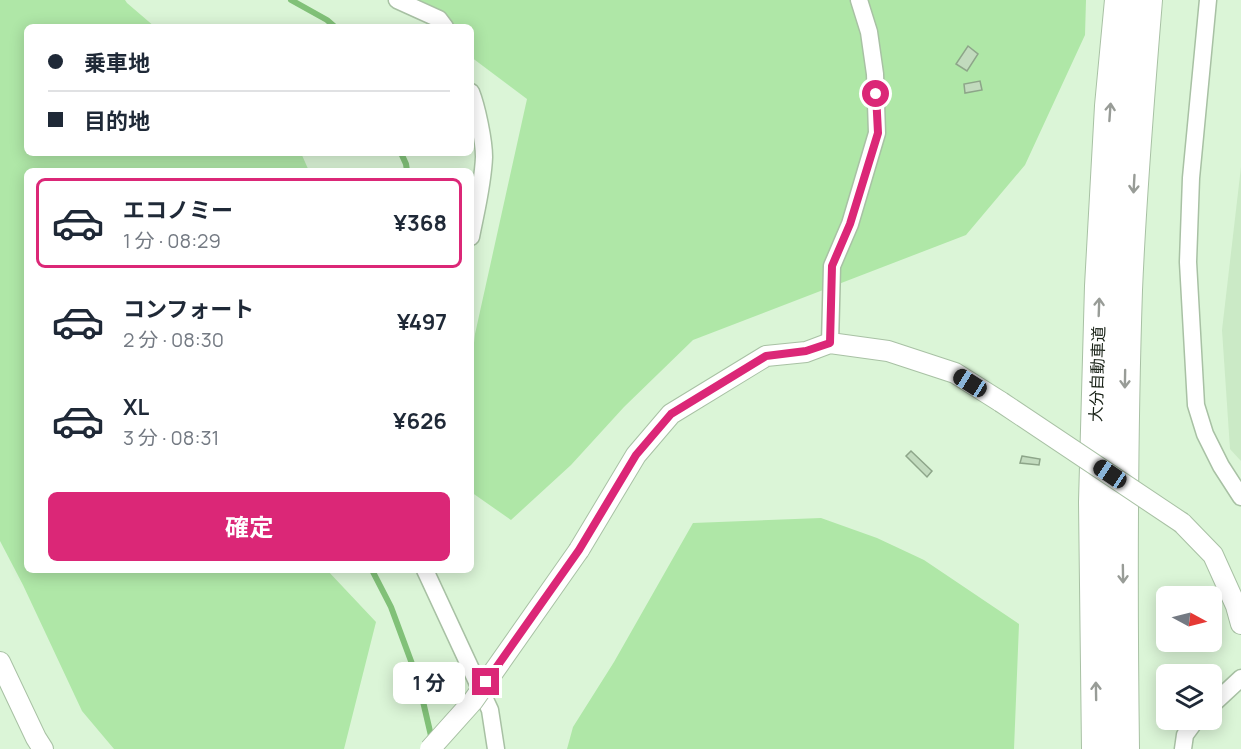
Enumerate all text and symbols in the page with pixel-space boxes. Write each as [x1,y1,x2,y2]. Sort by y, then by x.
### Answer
text: 乗車地 [84,48,150,78]
route start [862,80,889,107]
one-way arrow [1104,102,1115,122]
text: 目的地 [84,106,150,136]
one-way arrow [1128,174,1139,193]
text: エコノミー [123,195,233,225]
icon: car [51,196,105,250]
text: ¥368 [394,208,447,238]
text: 1 分 · 08:29 [123,227,221,254]
text: コンフォート [123,294,254,324]
icon: car [51,295,105,349]
one-way arrow [1093,297,1105,317]
text: ¥497 [397,307,447,337]
text: 2 分 · 08:30 [123,326,224,353]
street label: 大分自動車道 [1084,326,1110,422]
car [950,366,990,400]
one-way arrow [1119,368,1131,388]
text: XL [123,392,149,422]
icon: car [51,394,105,448]
text: ¥626 [393,406,447,436]
text: 3 分 · 08:31 [123,424,219,451]
car [1090,456,1130,492]
button: 確定 [48,492,450,561]
one-way arrow [1117,563,1128,583]
north arrow [1156,586,1222,652]
map controls [1156,586,1222,730]
callout: 1 分 [393,661,465,703]
button: layers [1156,664,1222,730]
route end [472,668,499,695]
text: 1 分 [413,669,445,696]
one-way arrow [1090,681,1102,701]

